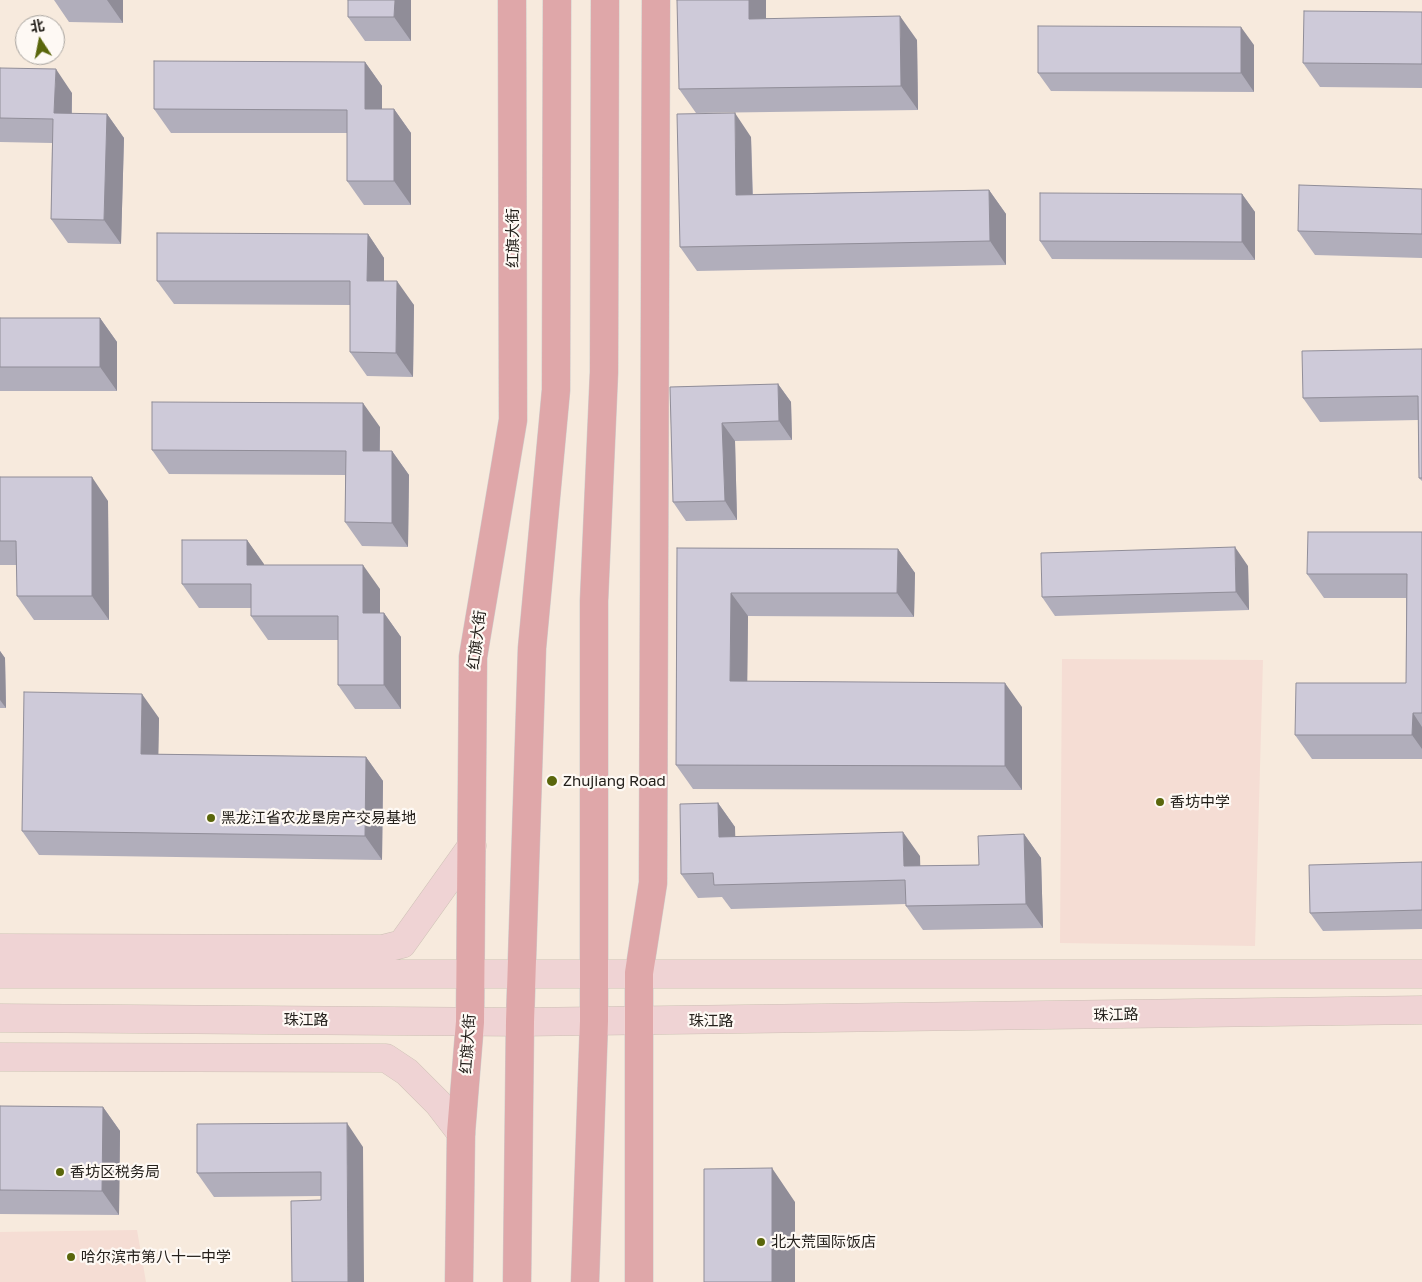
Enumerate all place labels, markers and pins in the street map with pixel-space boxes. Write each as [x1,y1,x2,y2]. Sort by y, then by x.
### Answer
place label: Zhujiang Road [563,772,666,790]
marker: Zhujiang Road [545,774,559,788]
place label: 香坊中学 [1170,793,1230,811]
marker: 香坊中学 [1154,796,1166,808]
place label: 黑龙江省农龙垦房产交易基地 [221,809,416,827]
marker: 黑龙江省农龙垦房产交易基地 [205,812,217,824]
place label: 香坊区税务局 [70,1163,160,1181]
marker: 香坊区税务局 [54,1166,66,1178]
place label: 北大荒国际饭店 [771,1233,876,1251]
marker: 北大荒国际饭店 [755,1236,767,1248]
place label: 哈尔滨市第八十一中学 [81,1248,231,1266]
marker: 哈尔滨市第八十一中学 [65,1251,77,1263]

